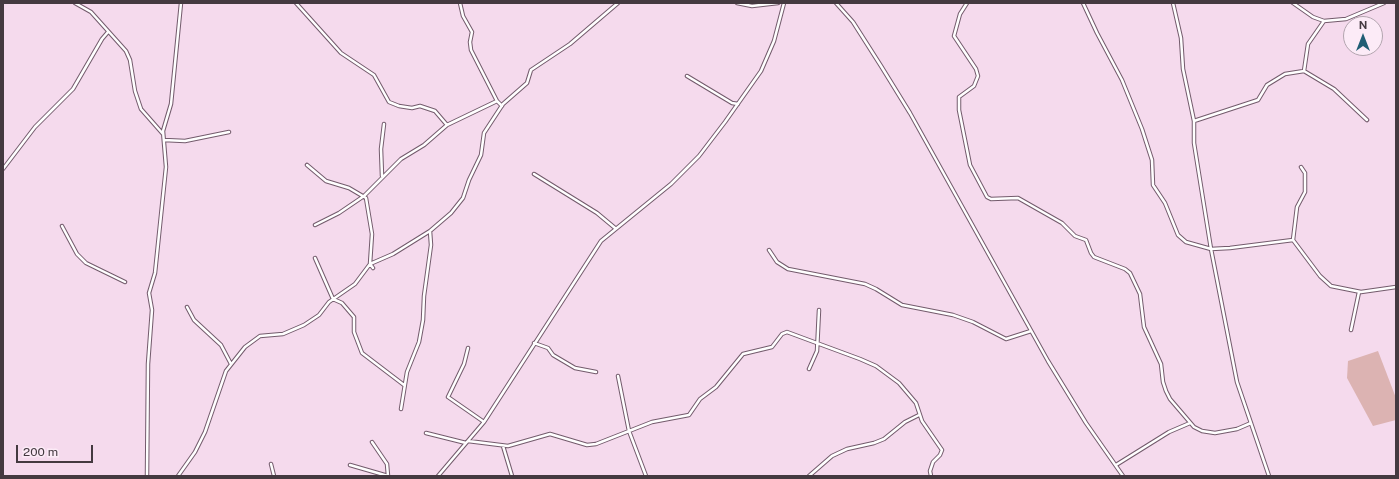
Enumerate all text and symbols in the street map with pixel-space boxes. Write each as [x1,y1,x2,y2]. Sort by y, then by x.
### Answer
north arrow [1343,16,1383,56]
text: N [1359,19,1367,31]
scale bar [18,437,95,463]
text: 200 m [23,445,58,459]

